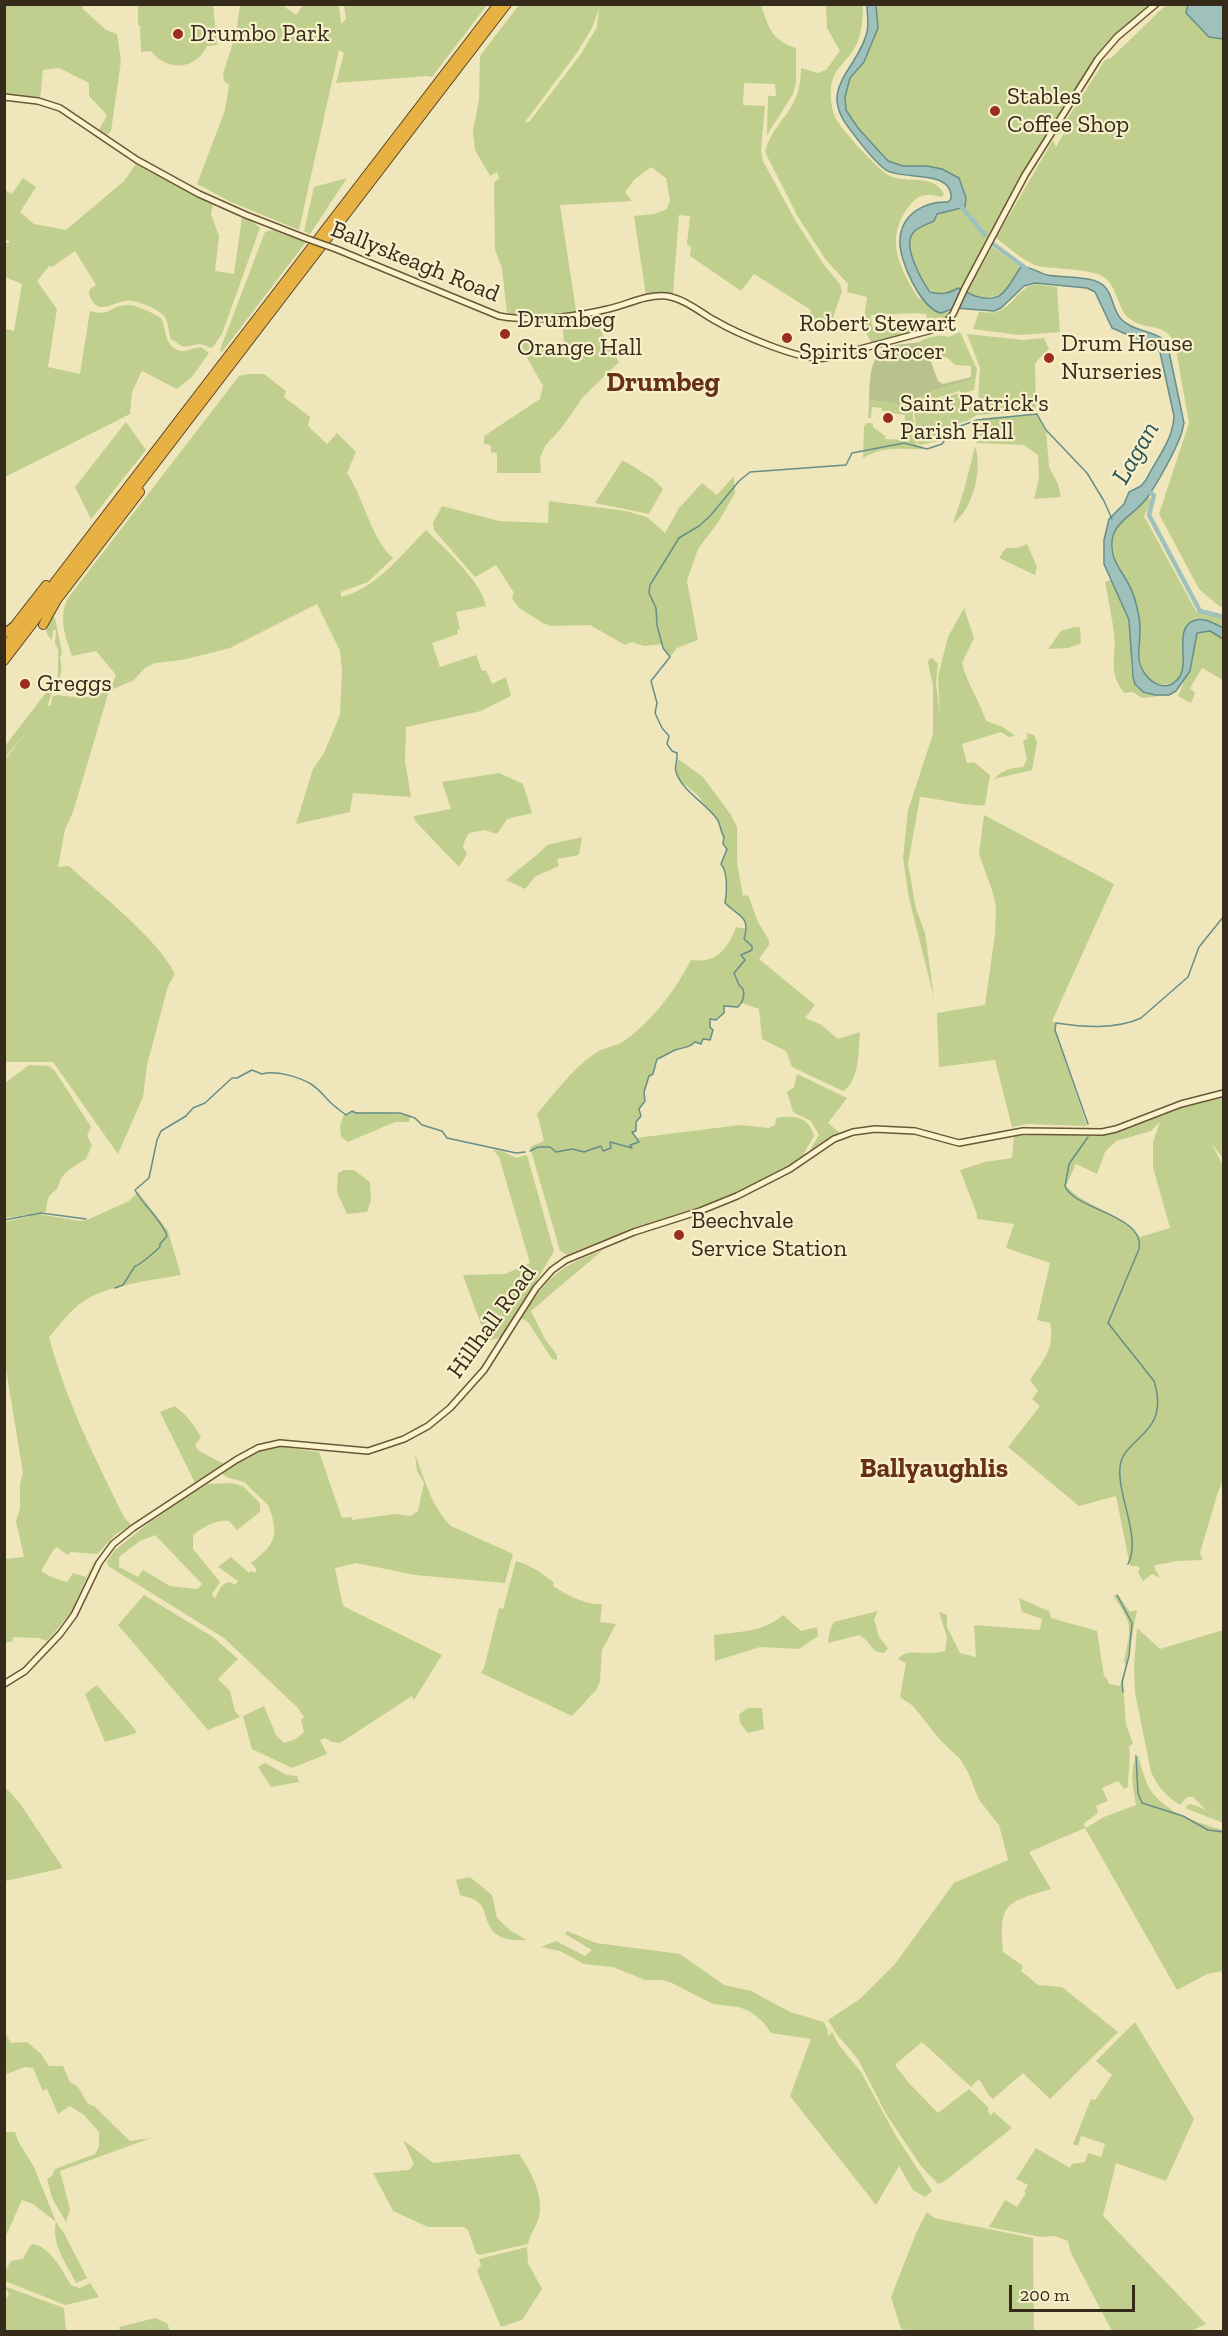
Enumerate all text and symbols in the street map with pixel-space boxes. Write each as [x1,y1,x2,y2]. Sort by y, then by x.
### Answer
place label: Drumbo Park [190,20,329,48]
marker: Drumbo Park [171,27,185,41]
place label: Stables Coffee Shop [1007,83,1129,139]
marker: Stables Coffee Shop [988,104,1002,118]
street label: Ballyskeagh Road [326,215,504,309]
place label: Drumbeg Orange Hall [517,306,642,362]
place label: Robert Stewart Spirits Grocer [799,310,956,366]
marker: Drumbeg Orange Hall [498,327,512,341]
place label: Drum House Nurseries [1061,330,1193,386]
marker: Robert Stewart Spirits Grocer [780,331,794,345]
marker: Drum House Nurseries [1042,351,1056,365]
district label: Drumbeg [606,367,720,399]
place label: Saint Patrick's Parish Hall [900,390,1049,446]
marker: Saint Patrick's Parish Hall [881,411,895,425]
water label: Lagan [1106,416,1166,490]
place label: Greggs [37,670,112,698]
marker: Greggs [18,677,32,691]
place label: Beechvale Service Station [691,1207,847,1263]
marker: Beechvale Service Station [672,1228,686,1242]
street label: Hillhall Road [441,1260,543,1384]
district label: Ballyaughlis [860,1453,1008,1485]
scale bar [1012,2273,1138,2311]
text: 200 m [1020,2284,1070,2306]

